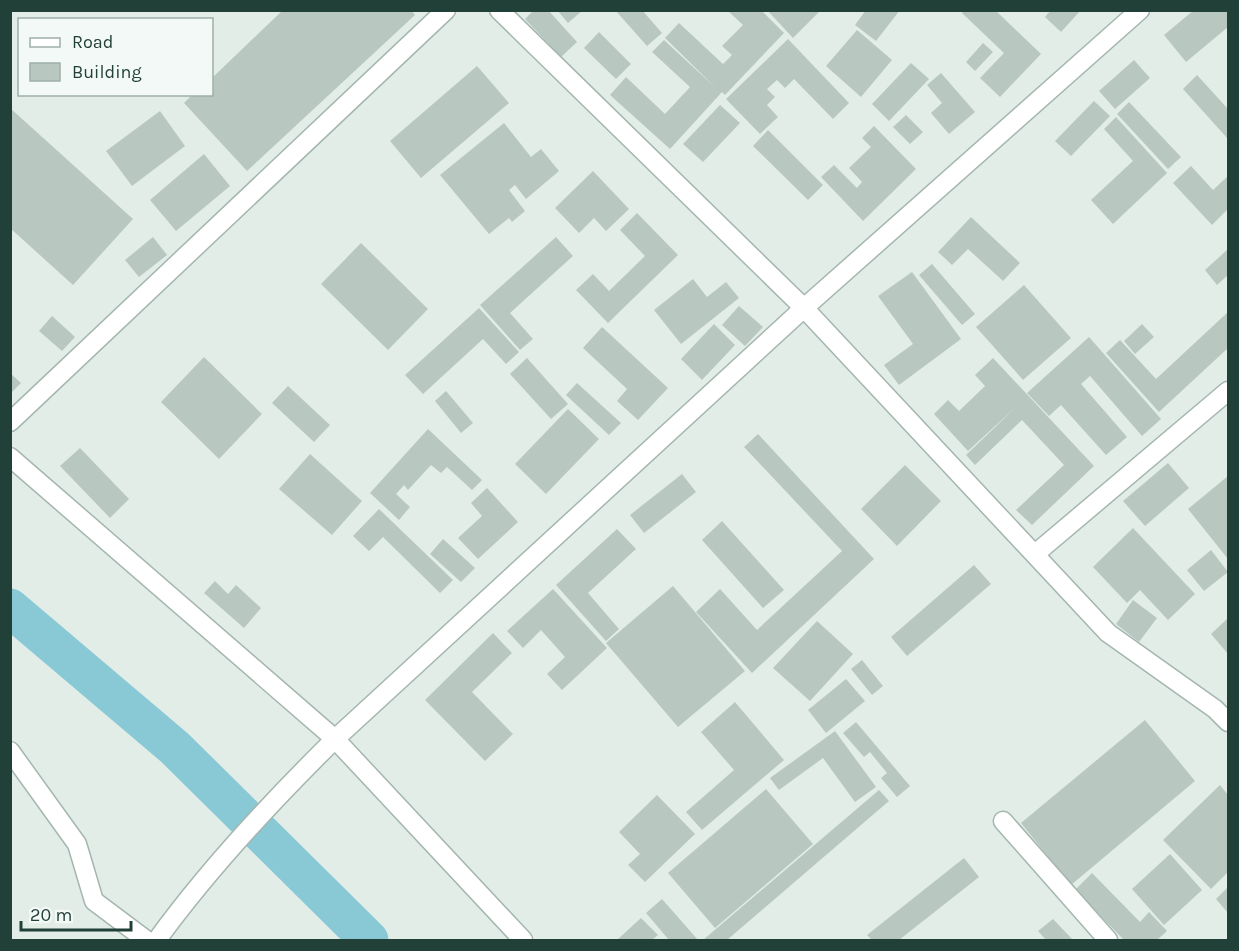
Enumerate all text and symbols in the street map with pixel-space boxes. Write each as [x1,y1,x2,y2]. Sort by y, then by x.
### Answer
legend [18,18,213,96]
text: Road [72,31,113,53]
text: Building [72,61,142,83]
scale bar [21,894,130,932]
text: 20 m [30,904,72,926]

